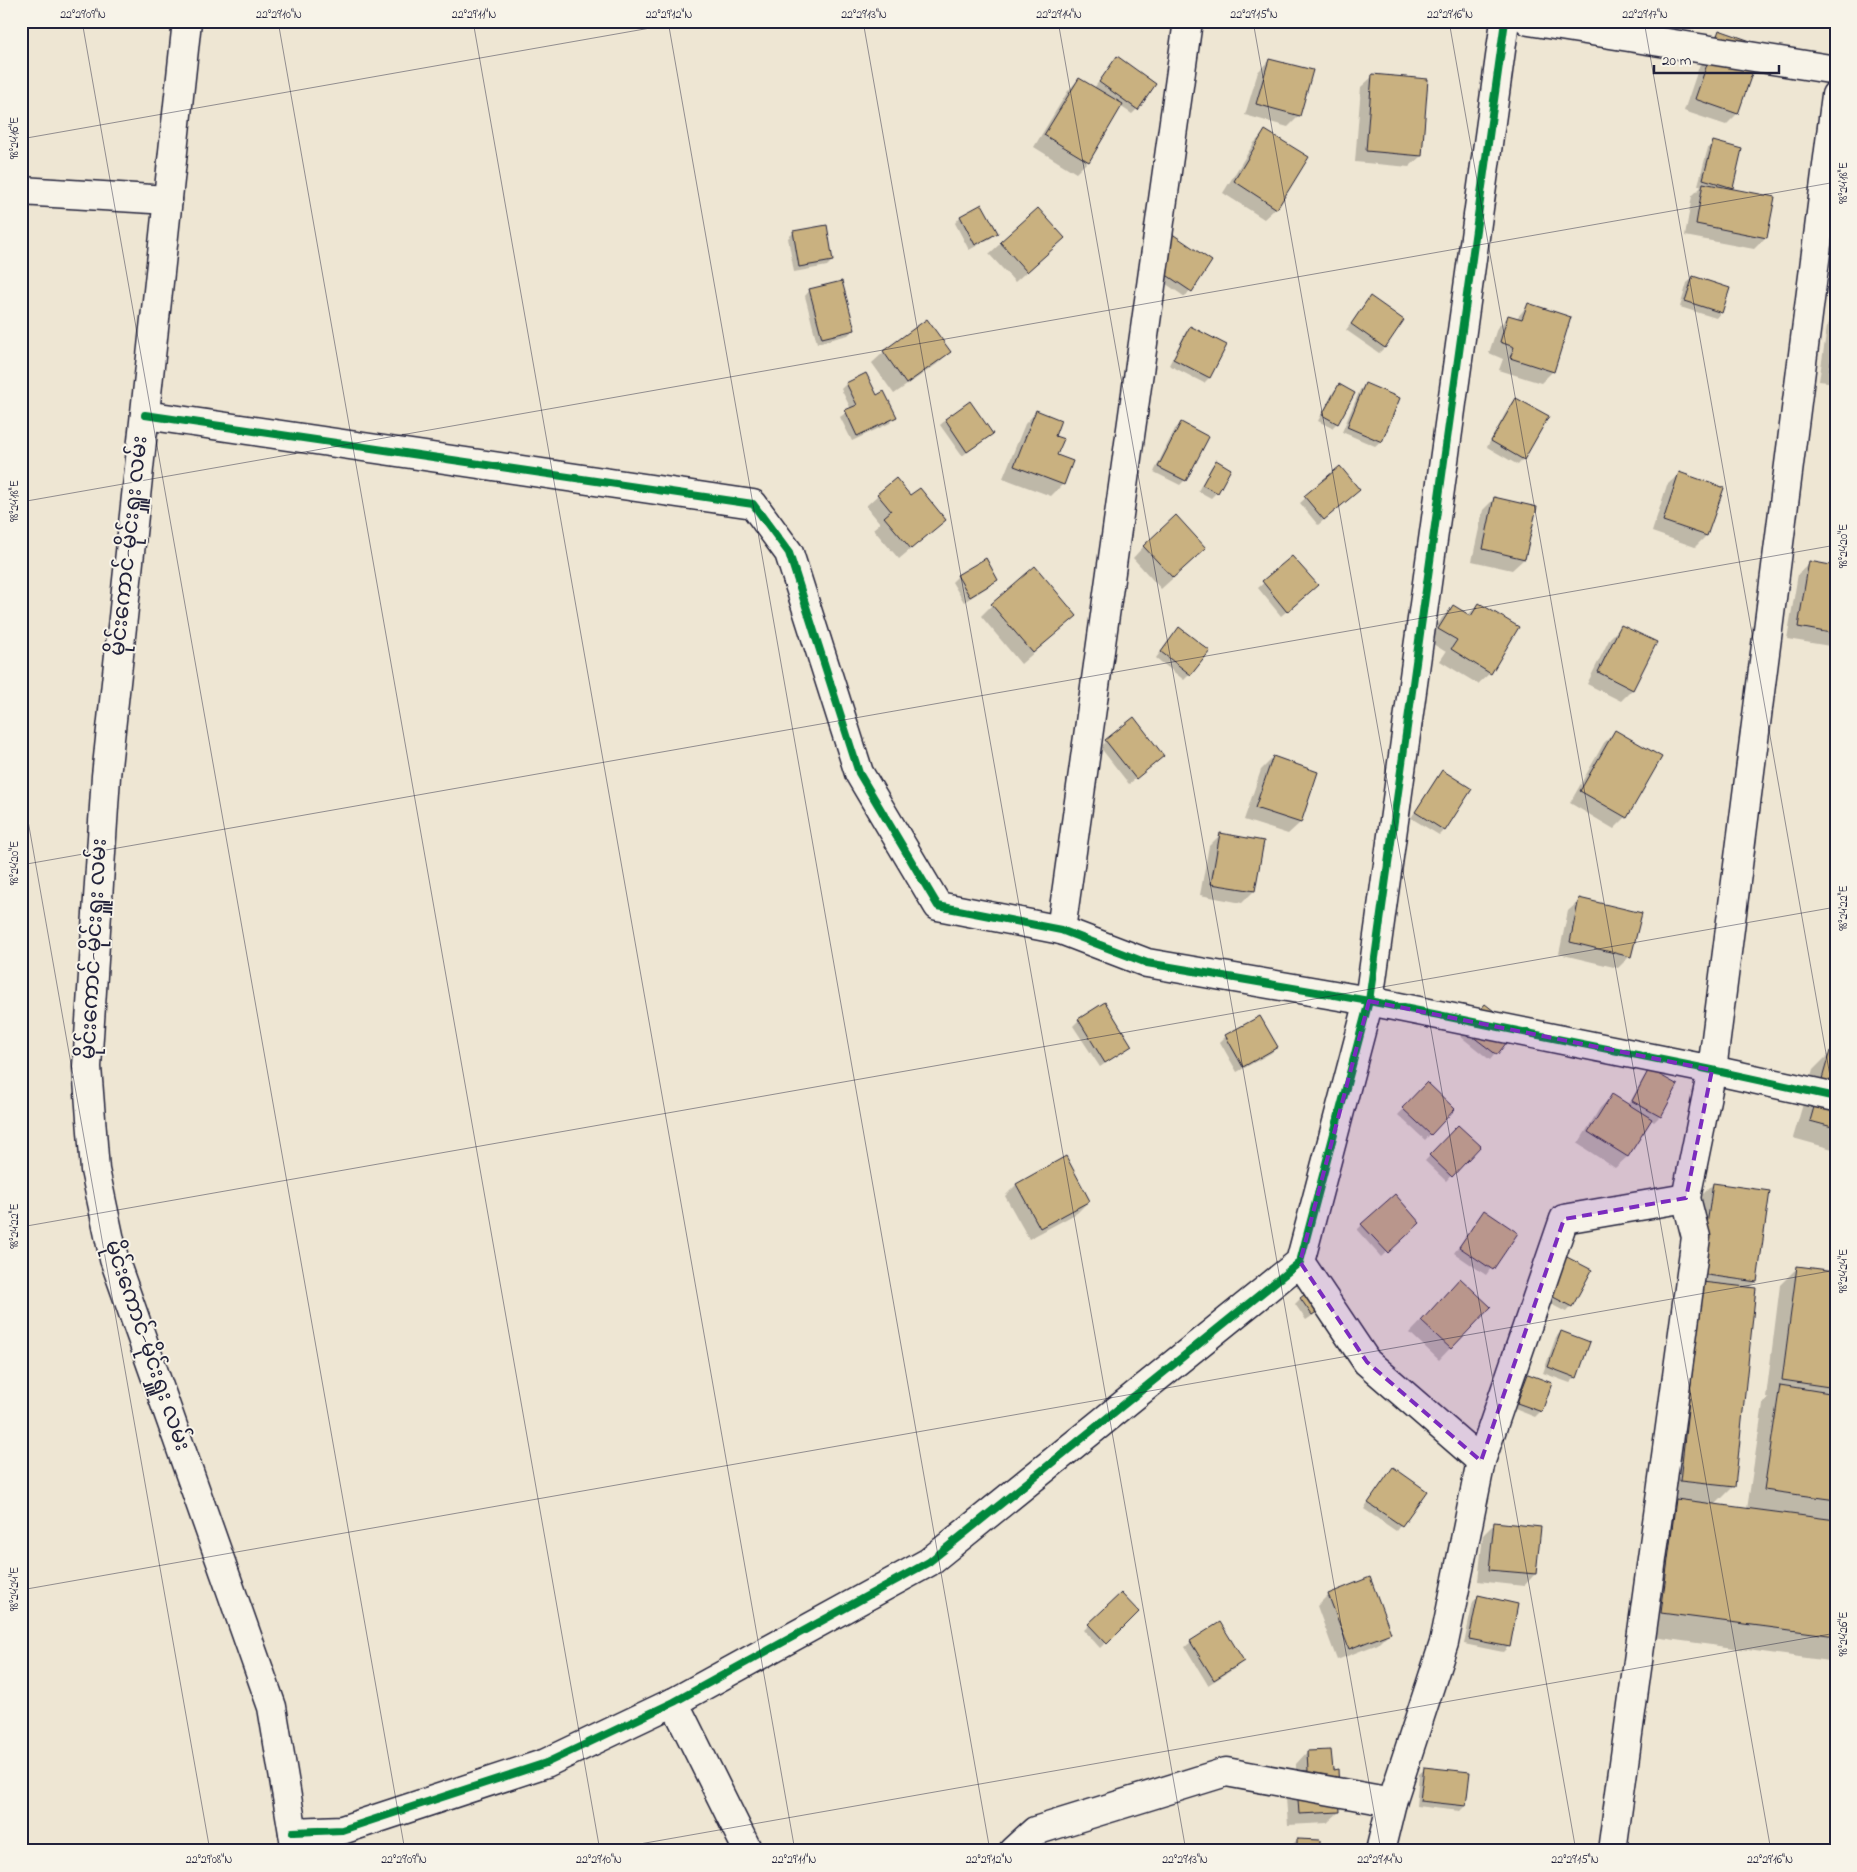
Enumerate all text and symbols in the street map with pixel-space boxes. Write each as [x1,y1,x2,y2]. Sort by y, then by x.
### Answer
text: 22°29'09"N [60,6,106,24]
text: 22°29'10"N [256,6,302,24]
text: 22°29'11"N [452,6,496,24]
text: 22°29'12"N [646,6,692,24]
text: 22°29'13"N [841,6,887,24]
text: 22°29'14"N [1036,6,1082,24]
text: 22°29'15"N [1230,6,1278,24]
text: 22°29'16"N [1427,6,1473,24]
text: 22°29'17"N [1622,6,1668,24]
scale bar [1654,42,1780,74]
text: 20 m [1662,50,1692,72]
text: 98°24'16"E [6,117,24,159]
text: 98°24'18"E [1835,162,1853,204]
street label: မိုင်းကောင်-မိုင်းရှူး လမ်း [101,434,157,658]
text: 98°24'18"E [6,480,24,522]
text: 98°24'20"E [1835,524,1853,568]
street label: မိုင်းကောင်-မိုင်းရှူး လမ်း [71,837,117,1060]
text: 98°24'20"E [6,841,24,885]
text: 98°24'22"E [1835,885,1853,931]
text: 98°24'22"E [6,1203,24,1249]
street label: မိုင်းကောင်-မိုင်းရှူး လမ်း [95,1235,199,1456]
text: 98°24'24"E [1835,1249,1853,1293]
text: 98°24'24"E [6,1567,24,1611]
text: 98°24'26"E [1835,1612,1853,1656]
text: 22°29'08"N [186,1851,232,1869]
text: 22°29'09"N [381,1851,427,1869]
text: 22°29'10"N [576,1851,622,1869]
text: 22°29'11"N [772,1851,816,1869]
text: 22°29'12"N [966,1851,1012,1869]
text: 22°29'13"N [1162,1851,1208,1869]
text: 22°29'14"N [1357,1851,1403,1869]
text: 22°29'15"N [1551,1851,1599,1869]
text: 22°29'16"N [1747,1851,1793,1869]

